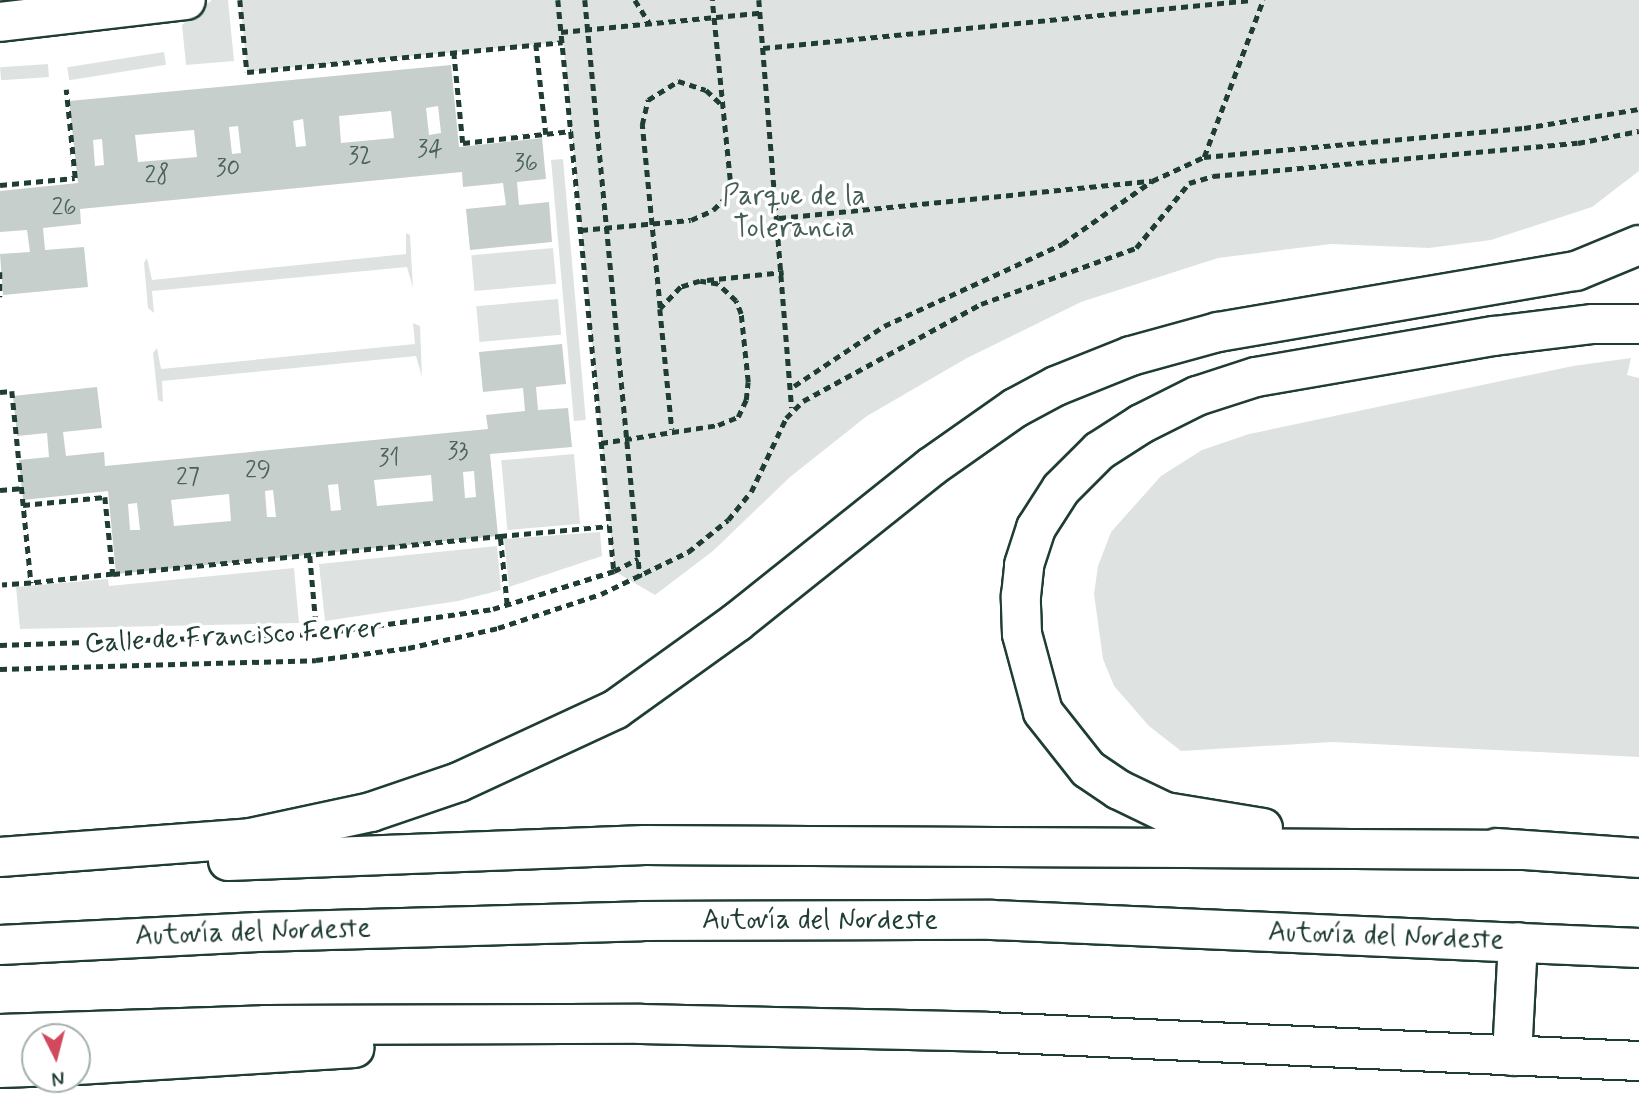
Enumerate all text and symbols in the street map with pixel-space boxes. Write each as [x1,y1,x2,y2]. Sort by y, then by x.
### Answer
house number: 34 [417,136,443,164]
house number: 32 [348,143,372,171]
house number: 36 [514,150,538,178]
house number: 30 [216,155,240,183]
house number: 28 [145,162,169,190]
park label: Parque de la Tolerancia [722,180,866,246]
house number: 26 [51,194,77,222]
house number: 33 [448,438,468,466]
house number: 31 [378,445,400,473]
house number: 29 [245,457,271,485]
house number: 27 [176,464,200,492]
street label: Calle de Francisco Ferrer [82,612,384,662]
street label: Autovía del Nordeste [701,904,939,938]
street label: Autovía del Nordeste [133,912,373,954]
street label: Autovía del Nordeste [1266,916,1506,958]
north arrow [21,1023,91,1093]
text: N [50,1064,66,1090]

